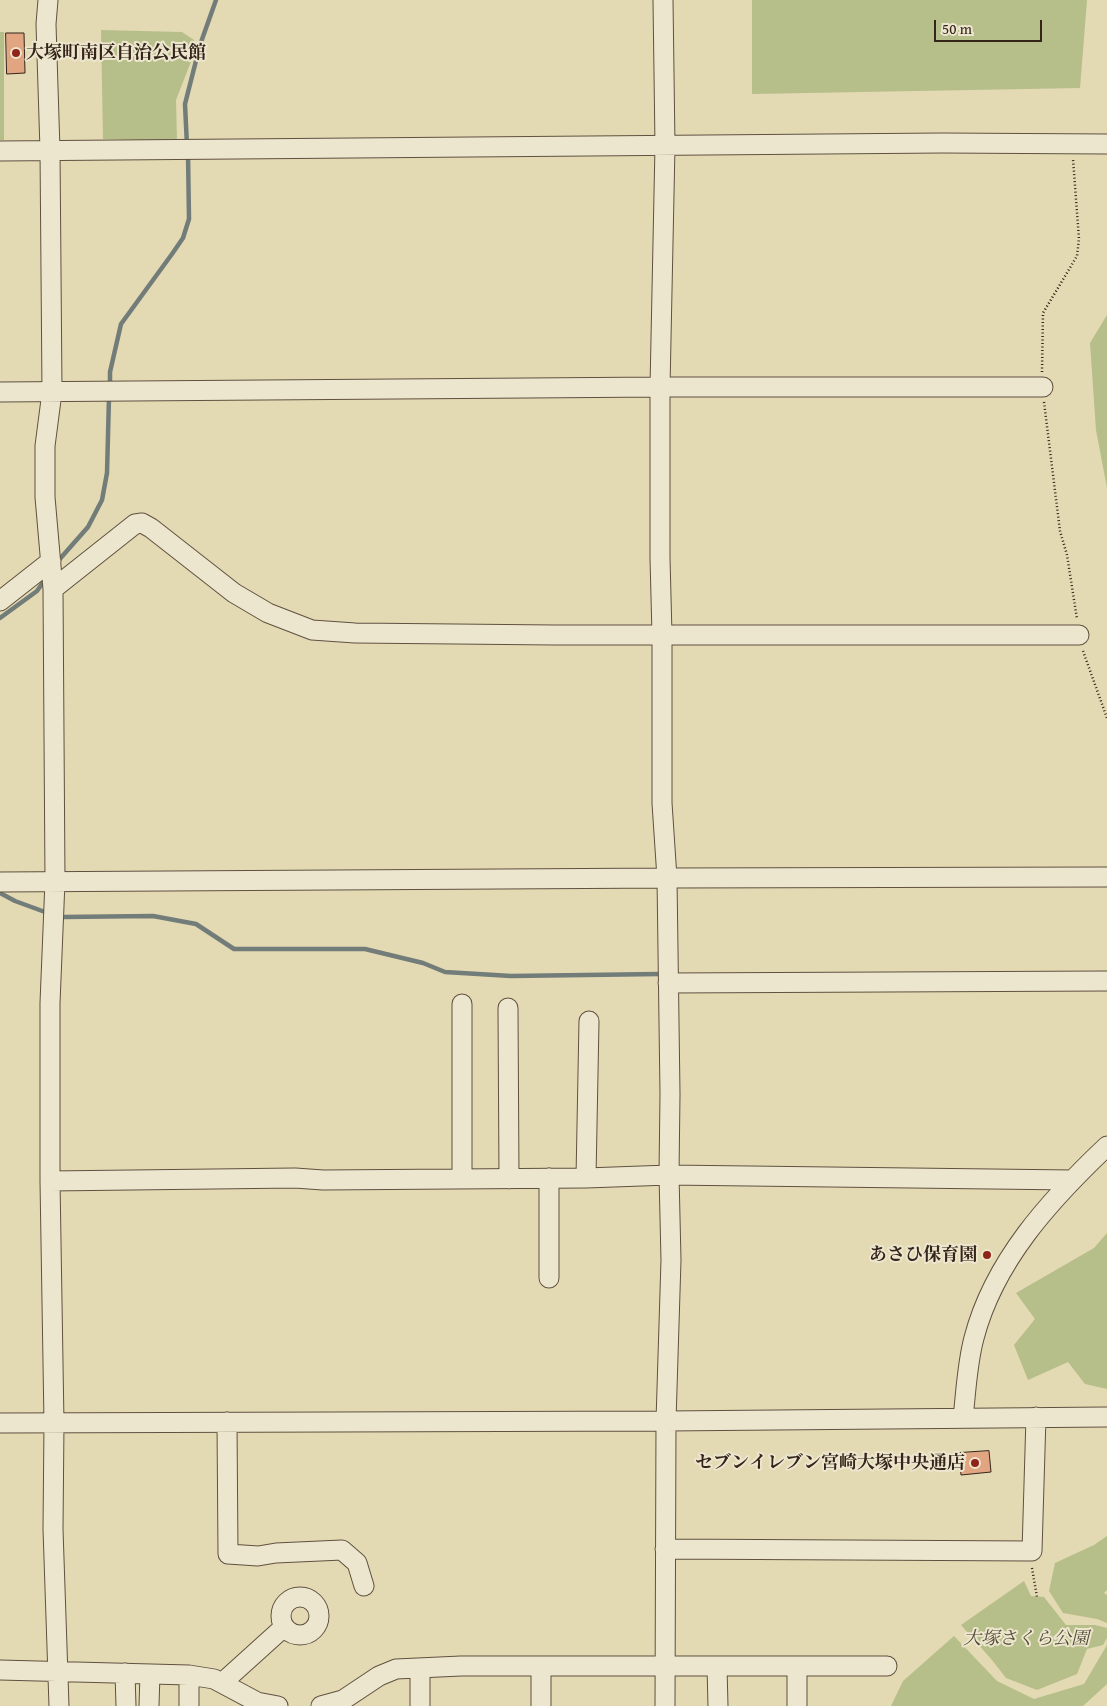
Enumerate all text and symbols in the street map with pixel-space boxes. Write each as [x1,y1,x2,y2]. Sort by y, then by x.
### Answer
scale bar [937,10,1044,42]
text: 50 m [942,18,972,39]
place label: 大塚町南区自治公民館 [26,42,206,64]
marker: 大塚町南区自治公民館 [10,47,22,59]
place label: あさひ保育園 [869,1244,977,1266]
marker: あさひ保育園 [981,1249,993,1261]
place label: セブンイレブン宮崎大塚中央通店 [695,1452,965,1474]
marker: セブンイレブン宮崎大塚中央通店 [969,1457,981,1469]
park label: 大塚さくら公園 [963,1628,1089,1650]

